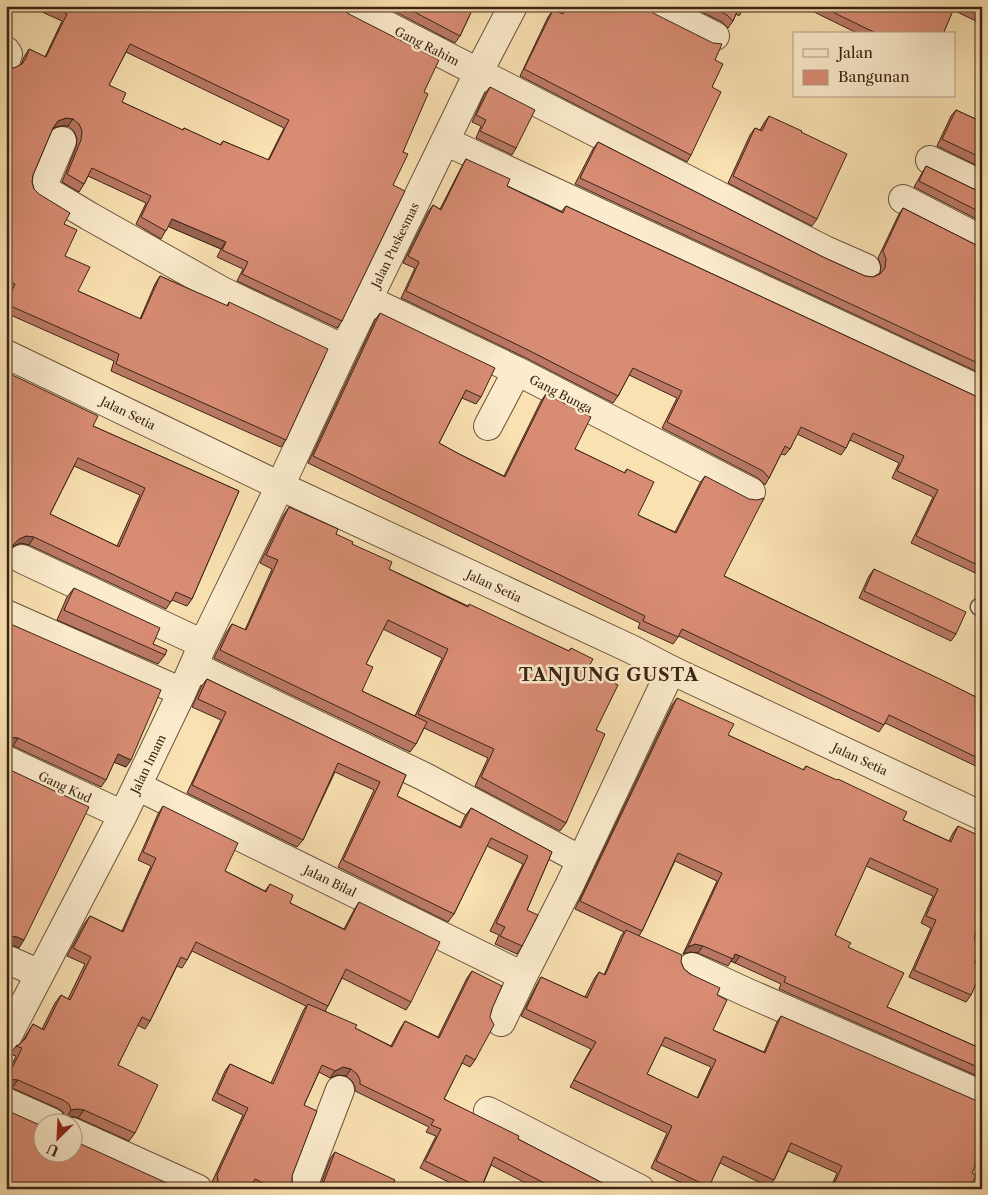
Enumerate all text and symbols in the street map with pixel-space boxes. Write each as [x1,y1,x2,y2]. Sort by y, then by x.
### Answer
street label: Gang Rahim [392,23,462,69]
legend [793,32,956,98]
text: Jalan [836,43,873,62]
text: Bangunan [838,67,910,86]
street label: Jalan Puskesmas [367,200,422,292]
street label: Gang Bunga [527,372,596,417]
street label: Jalan Setia [96,392,158,433]
street label: Jalan Setia [462,566,525,606]
district label: TANJUNG GUSTA [519,664,699,686]
street label: Jalan Imam [126,732,169,798]
street label: Jalan Setia [828,739,891,779]
street label: Gang Kud [36,768,95,806]
street label: Jalan Bilal [300,861,359,900]
north arrow [32,1112,82,1162]
text: U [43,1139,62,1160]

